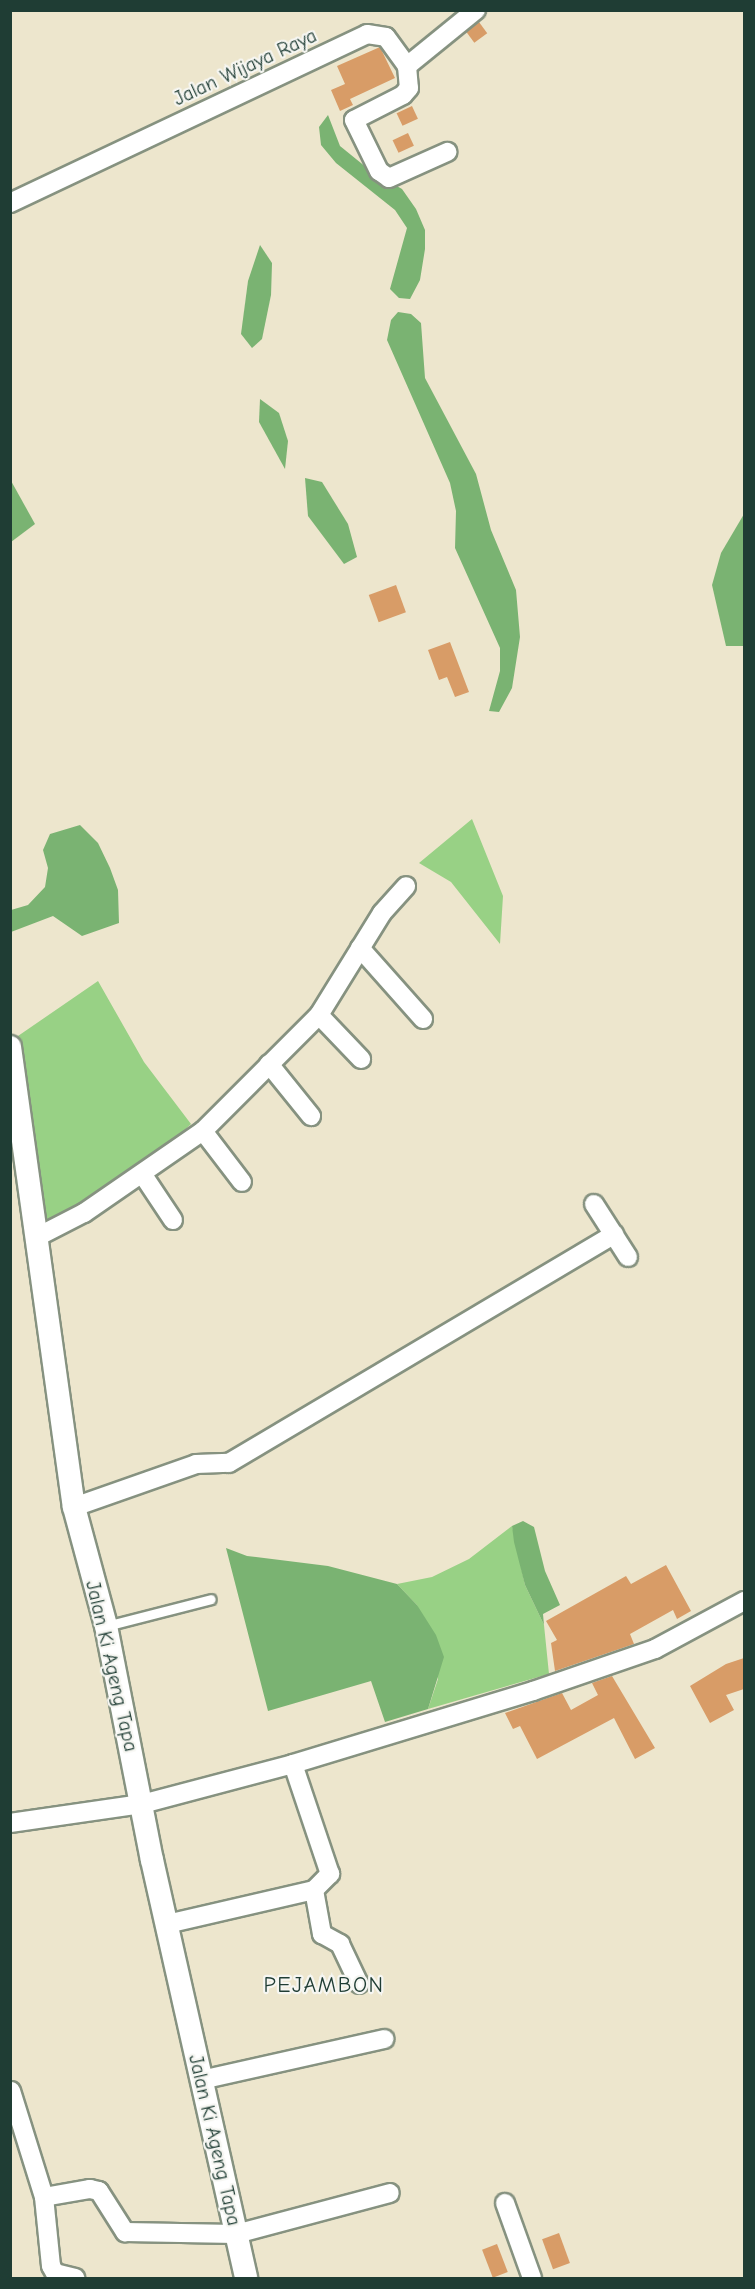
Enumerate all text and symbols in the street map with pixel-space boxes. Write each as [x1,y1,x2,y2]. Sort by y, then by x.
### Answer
street label: Jalan Wijaya Raya [169,23,321,111]
street label: Jalan Ki Ageng Tapa [81,1578,143,1754]
district label: PEJAMBON [263,1973,385,1999]
street label: Jalan Ki Ageng Tapa [184,2052,246,2228]

